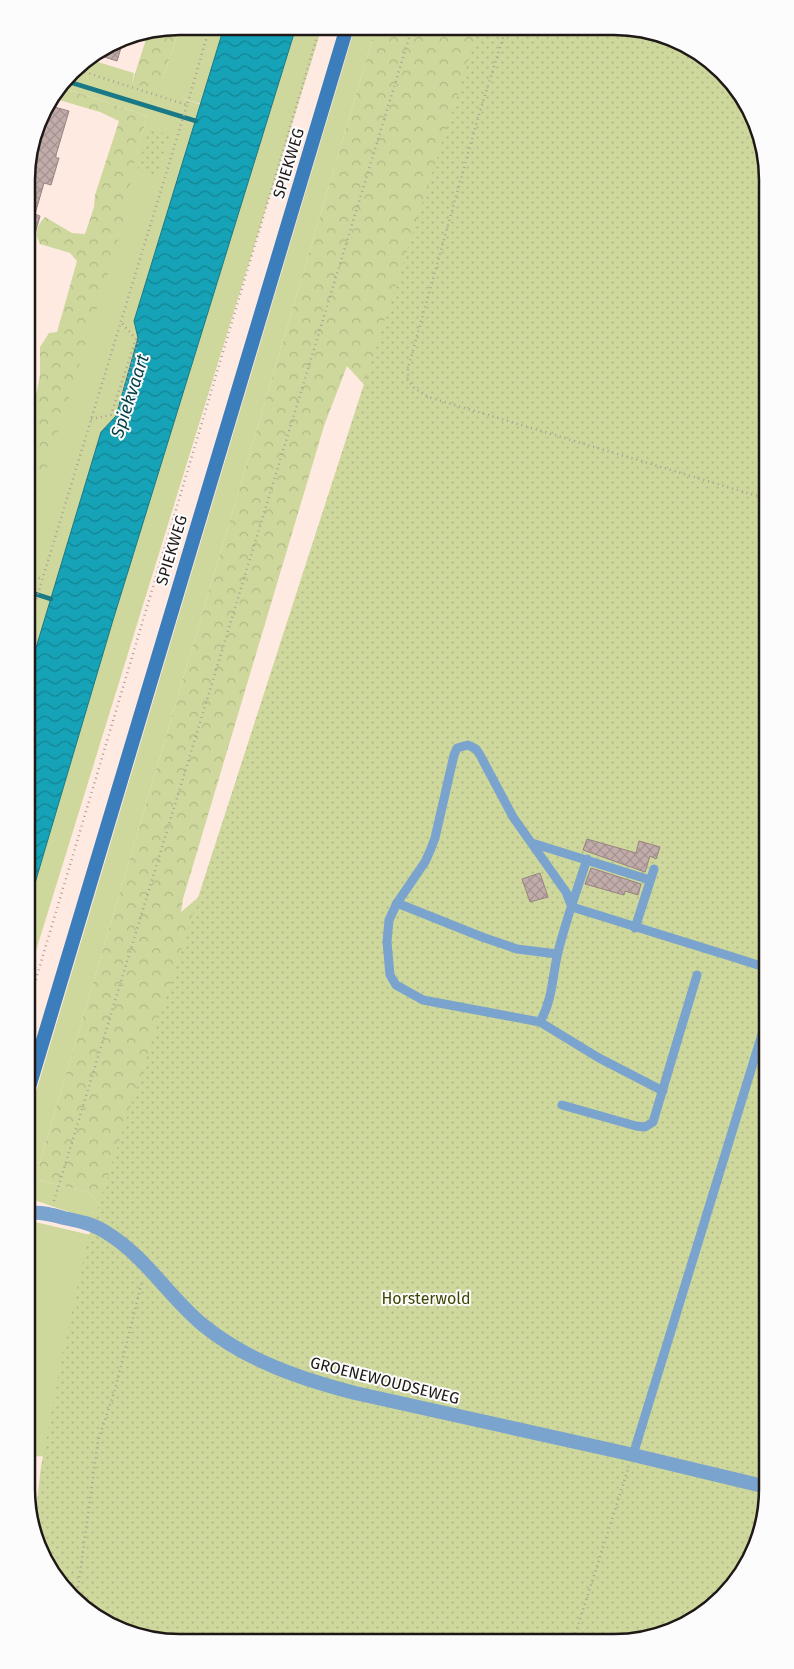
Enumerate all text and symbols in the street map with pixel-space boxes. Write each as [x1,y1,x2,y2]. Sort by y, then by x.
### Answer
street label: SPIEKWEG [269,126,308,201]
water label: Spiekvaart [106,351,154,442]
street label: SPIEKWEG [152,513,191,588]
park label: Horsterwold [381,1289,471,1308]
street label: GROENEWOUDSEWEG [308,1353,461,1408]

